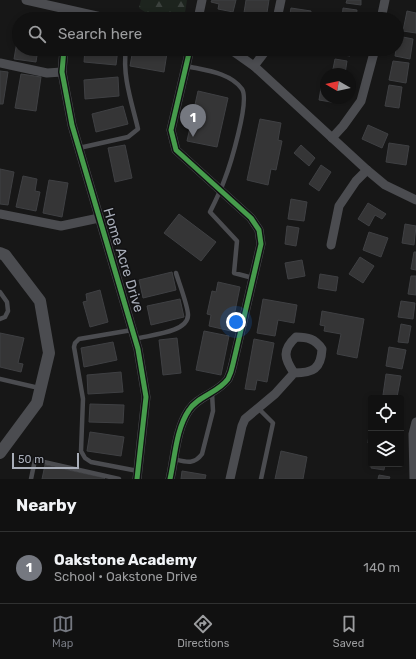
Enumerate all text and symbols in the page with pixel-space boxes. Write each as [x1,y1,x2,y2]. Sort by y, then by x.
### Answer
search box [12,12,404,56]
icon: search [26,23,48,45]
text: Search here [58,25,142,43]
north arrow [320,68,356,104]
pin: 1 [180,104,206,137]
street label: Home Acre Drive [100,206,148,315]
your location [226,312,246,332]
map controls [368,395,404,467]
button: locate [368,395,404,431]
button: layers [368,431,404,467]
scale bar [12,451,79,470]
text: 50 m [18,453,44,466]
text: Nearby [16,495,77,515]
text: Oakstone Academy [54,551,197,569]
text: 1 [26,560,32,575]
text: 140 m [363,560,400,575]
text: School · Oakstone Drive [54,569,197,584]
tab: Map [52,613,74,650]
tab: Directions [177,613,229,650]
tab: Saved [333,613,364,650]

